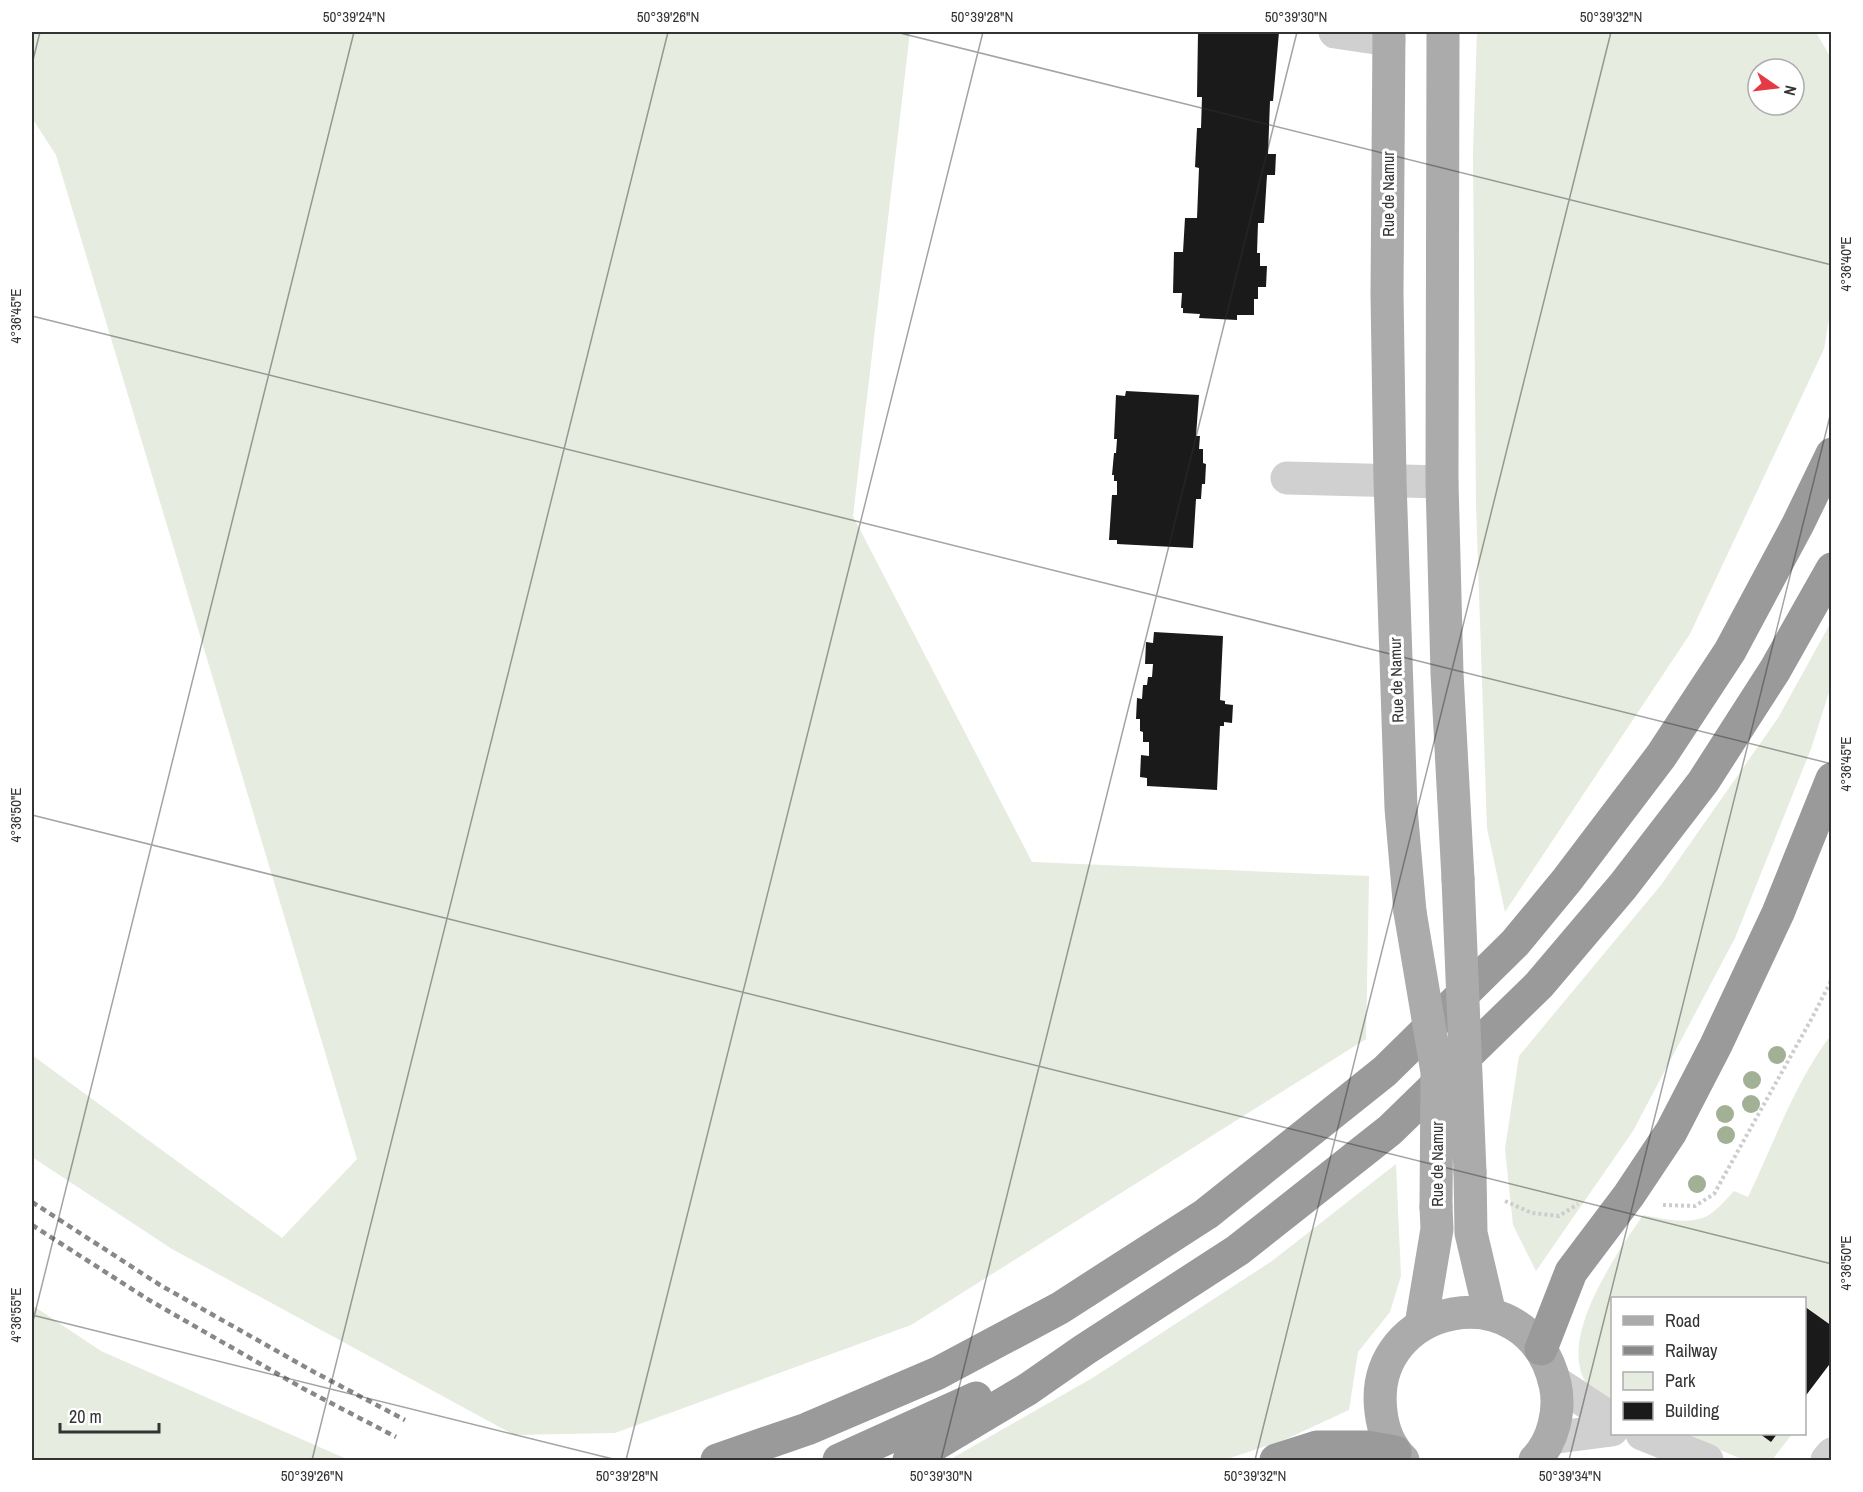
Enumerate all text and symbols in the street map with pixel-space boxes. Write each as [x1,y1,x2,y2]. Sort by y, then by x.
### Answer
text: 50°39'24"N [323,6,385,27]
text: 50°39'26"N [637,6,699,27]
text: 50°39'28"N [951,6,1013,27]
text: 50°39'30"N [1265,6,1327,27]
text: 50°39'32"N [1580,6,1642,27]
north arrow [1746,57,1806,117]
text: N [1779,83,1802,98]
street label: Rue de Namur [1377,151,1399,237]
text: 4°36'40"E [1835,236,1856,292]
text: 4°36'45"E [5,288,26,344]
street label: Rue de Namur [1383,636,1408,723]
text: 4°36'45"E [1835,736,1856,792]
text: 4°36'50"E [5,787,26,843]
street label: Rue de Namur [1426,1121,1448,1207]
text: 4°36'50"E [1835,1235,1856,1291]
text: 4°36'55"E [5,1287,26,1343]
legend [1611,1297,1806,1435]
text: Road [1665,1308,1700,1333]
text: Railway [1665,1338,1718,1363]
text: Park [1665,1368,1696,1393]
scale bar [60,1396,159,1434]
text: Building [1665,1398,1720,1423]
text: 20 m [69,1404,102,1429]
text: 50°39'26"N [281,1465,343,1486]
text: 50°39'28"N [596,1465,658,1486]
text: 50°39'30"N [910,1465,972,1486]
text: 50°39'32"N [1224,1465,1286,1486]
text: 50°39'34"N [1539,1465,1601,1486]

